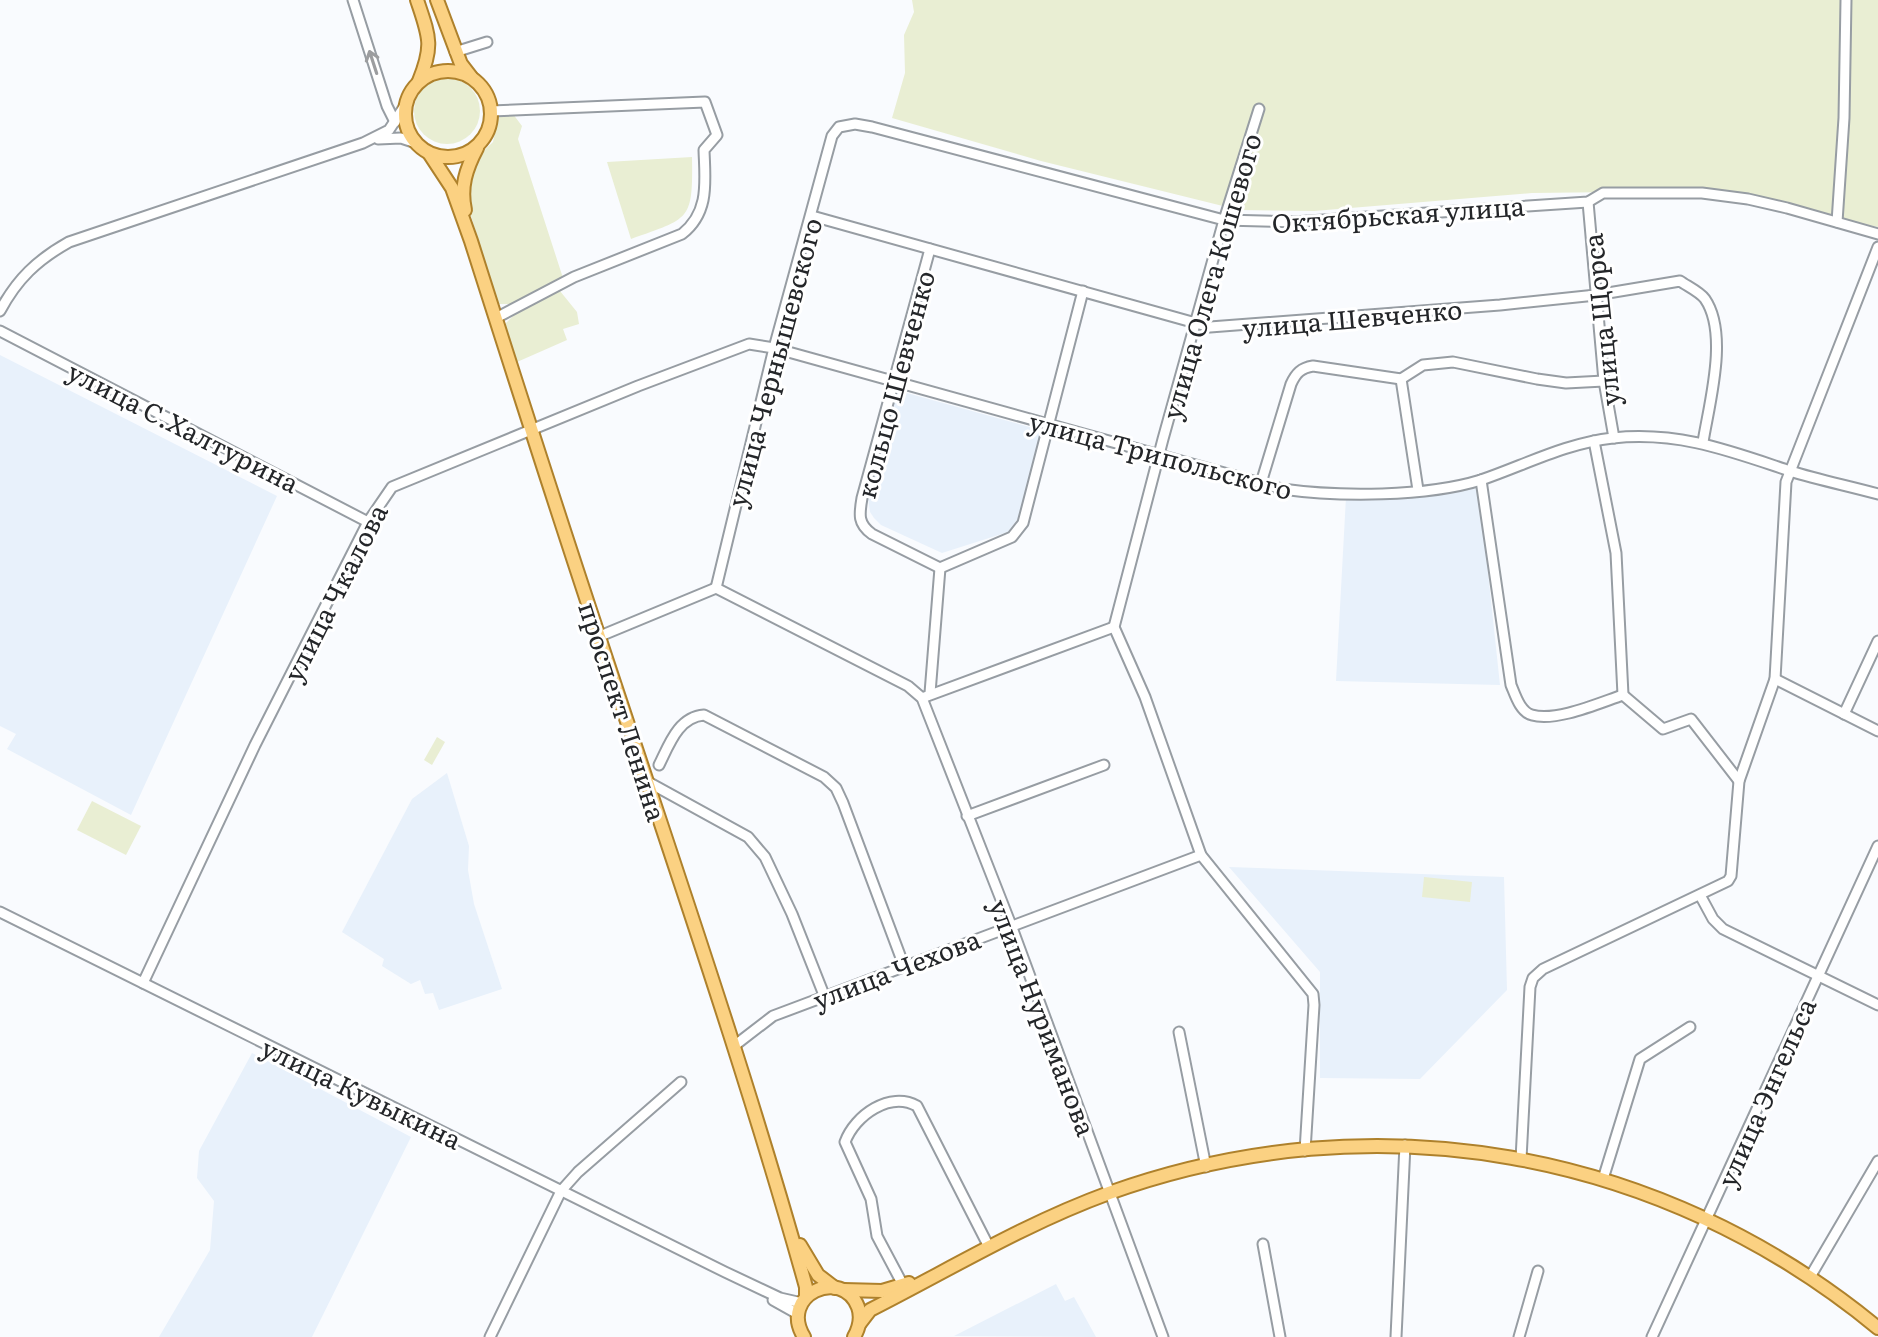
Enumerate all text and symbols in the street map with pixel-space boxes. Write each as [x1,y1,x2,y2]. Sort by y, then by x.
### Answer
one-way arrow [365,49,380,75]
street label: улица Олега Кошевого [1150,128,1270,424]
street label: Октябрьская улица [1270,185,1526,241]
street label: улица Чернышевского [716,213,830,511]
street label: улица Щорса [1572,232,1628,408]
street label: кольцо Шевченко [845,266,943,502]
street label: улица Шевченко [1240,288,1464,346]
street label: улица С.Халтурина [61,351,307,501]
street label: улица Трипольского [1025,400,1297,508]
street label: улица Чкалова [272,496,396,688]
street label: проспект Ленина [570,596,678,826]
street label: улица Нуриманова [981,893,1107,1141]
street label: улица Чехова [807,918,985,1018]
street label: улица Энгельса [1706,991,1824,1193]
street label: улица Кувыкина [255,1027,469,1157]

